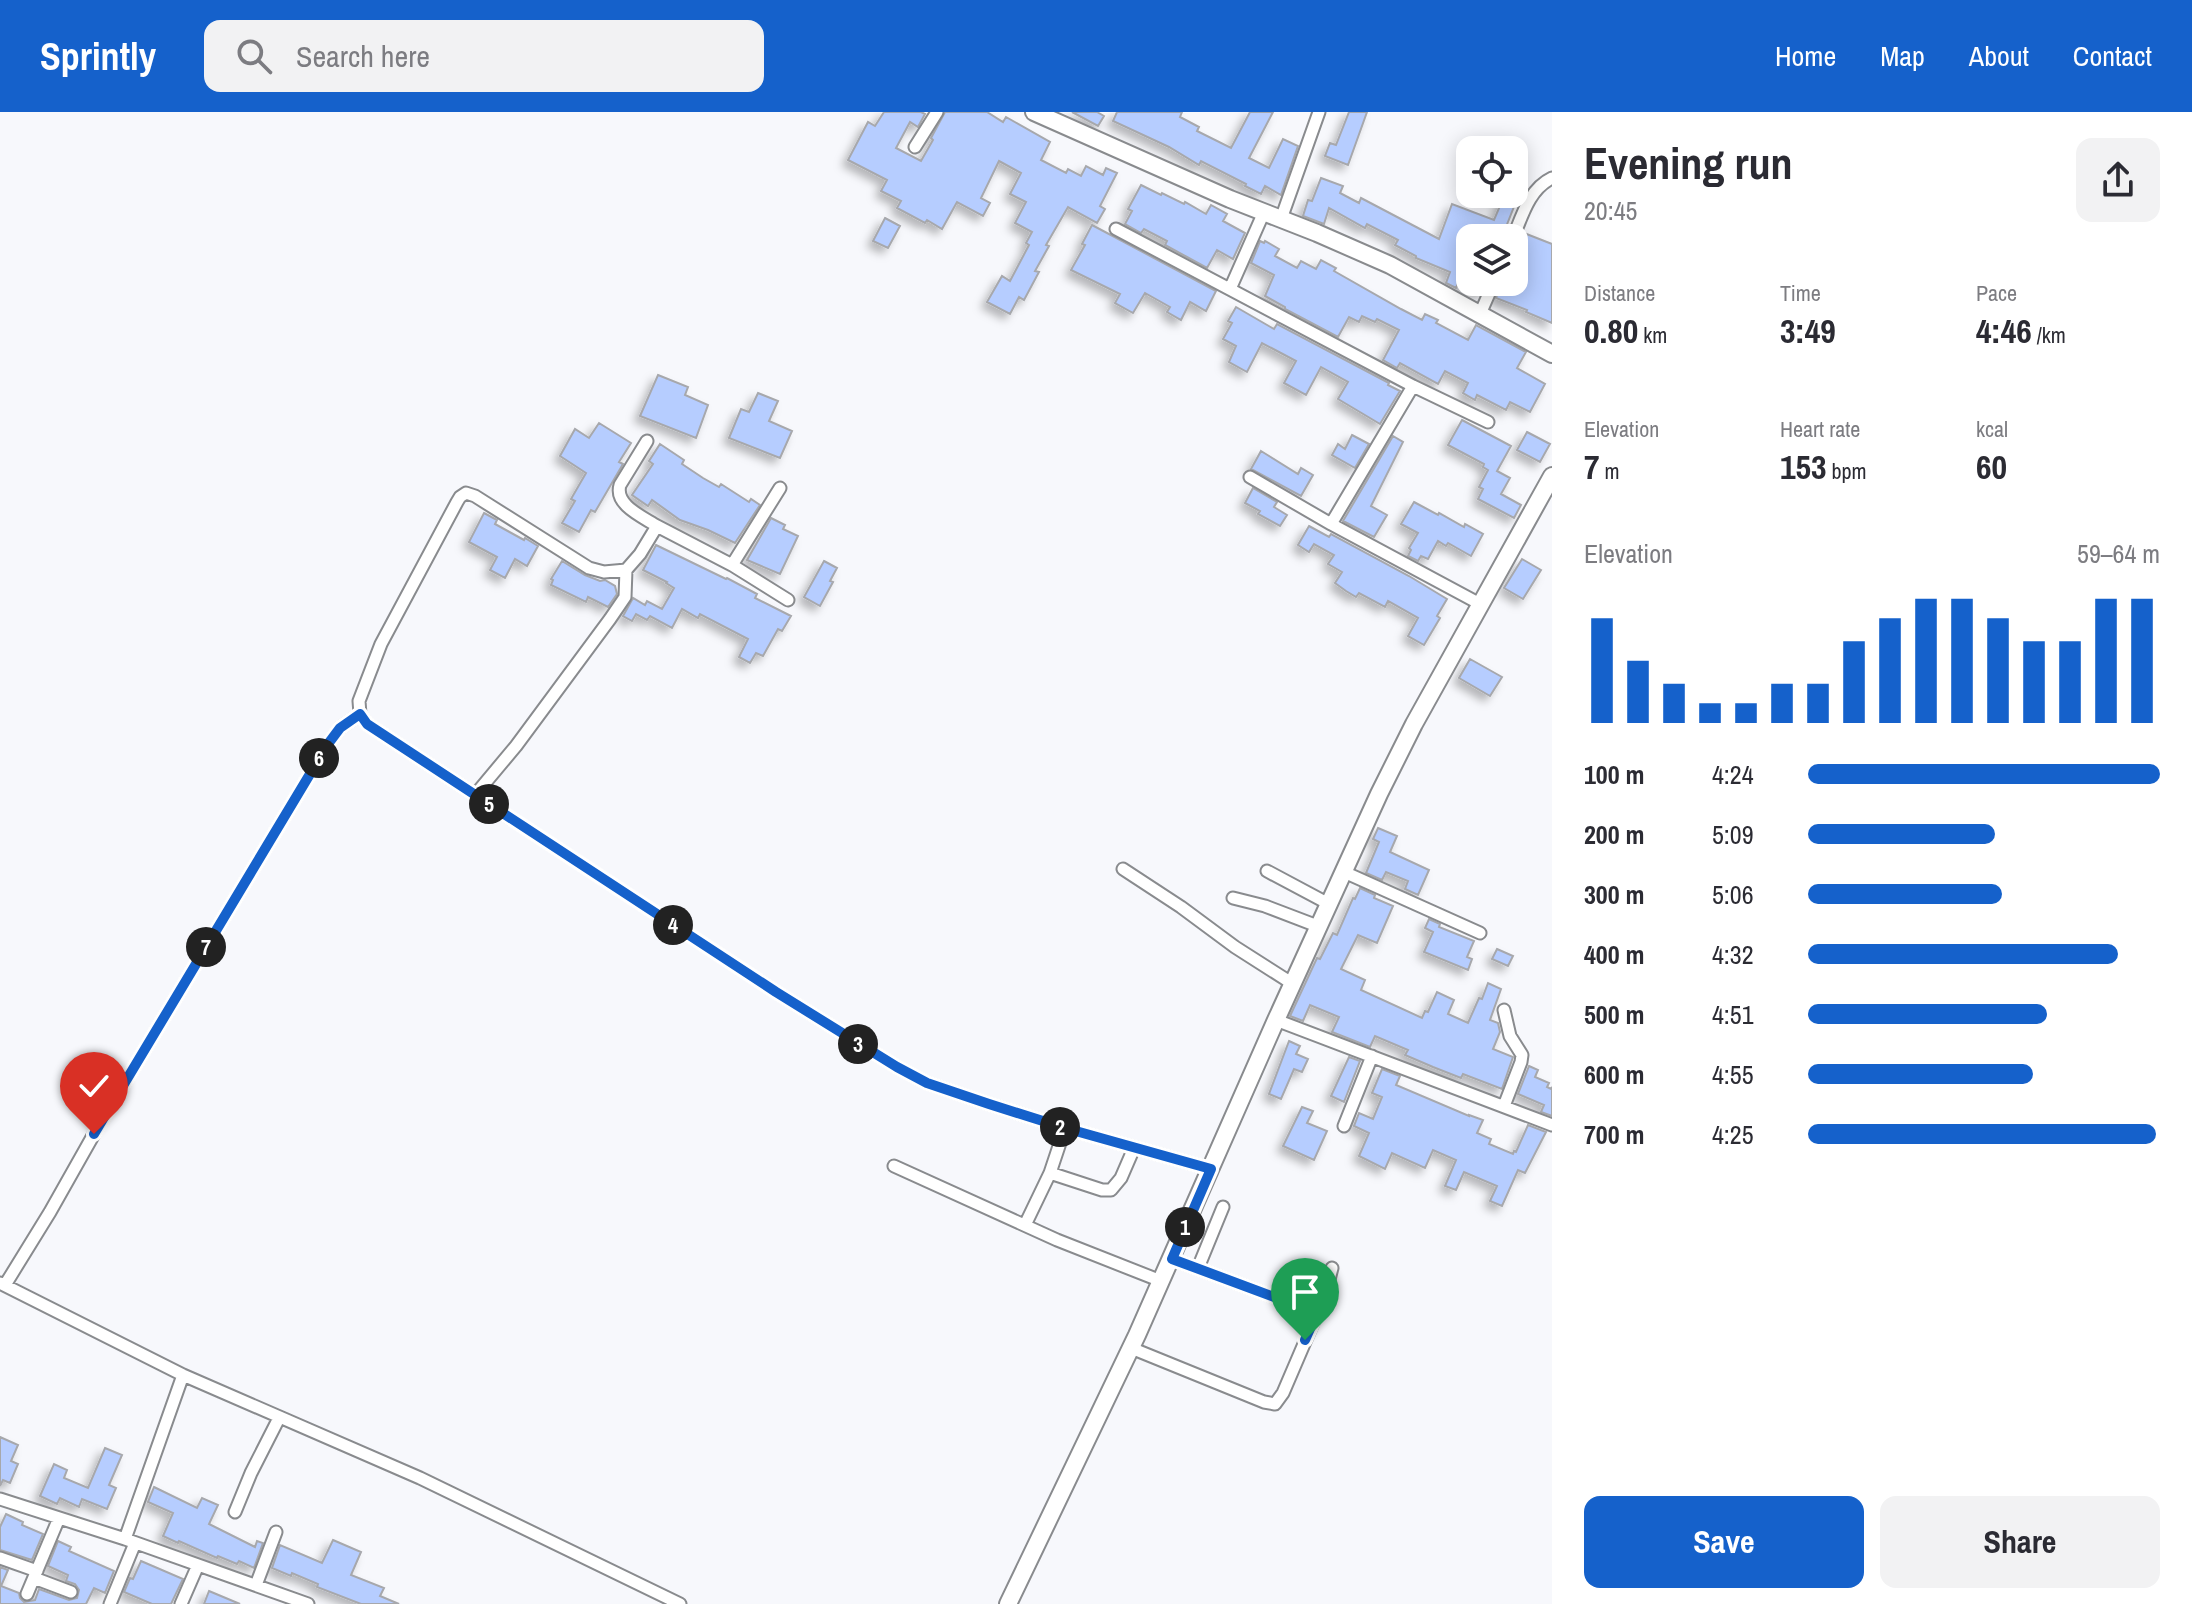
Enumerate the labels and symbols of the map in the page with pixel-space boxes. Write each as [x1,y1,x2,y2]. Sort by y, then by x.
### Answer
pin: 6 [299,738,339,778]
pin: 5 [469,784,509,824]
pin: 4 [653,905,693,945]
pin: 7 [186,927,226,967]
pin: 3 [838,1024,878,1064]
pin [60,1052,128,1134]
pin: 2 [1040,1107,1080,1147]
pin: 1 [1165,1207,1205,1247]
pin [1271,1258,1339,1340]

